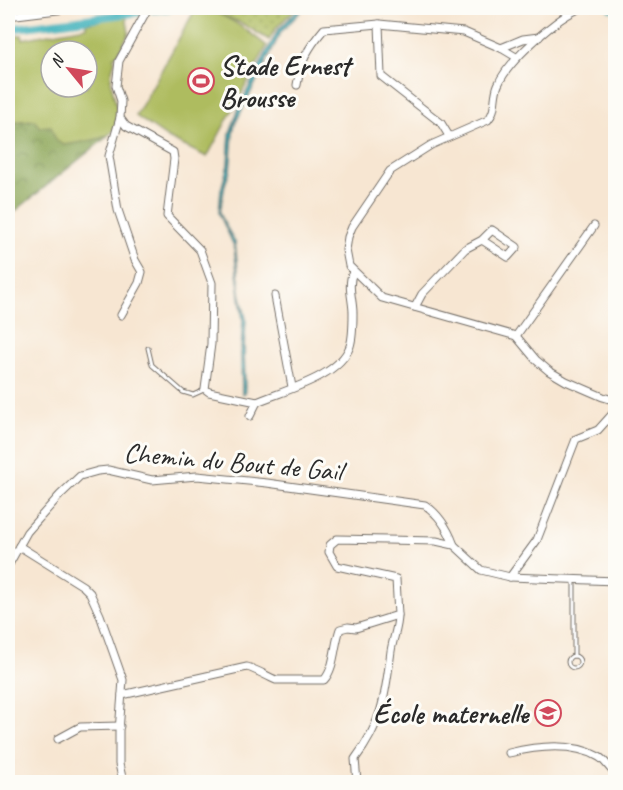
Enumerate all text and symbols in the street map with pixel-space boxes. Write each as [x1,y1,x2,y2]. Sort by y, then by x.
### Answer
north arrow [39,39,99,99]
place label: Stade Ernest Brousse [220,48,355,115]
text: N [46,50,70,71]
sports icon: Stade Ernest Brousse [186,66,216,96]
street label: Chemin du Bout de Gail [122,435,349,489]
place label: École maternelle [373,696,531,731]
school or university icon: École maternelle [533,698,563,728]

